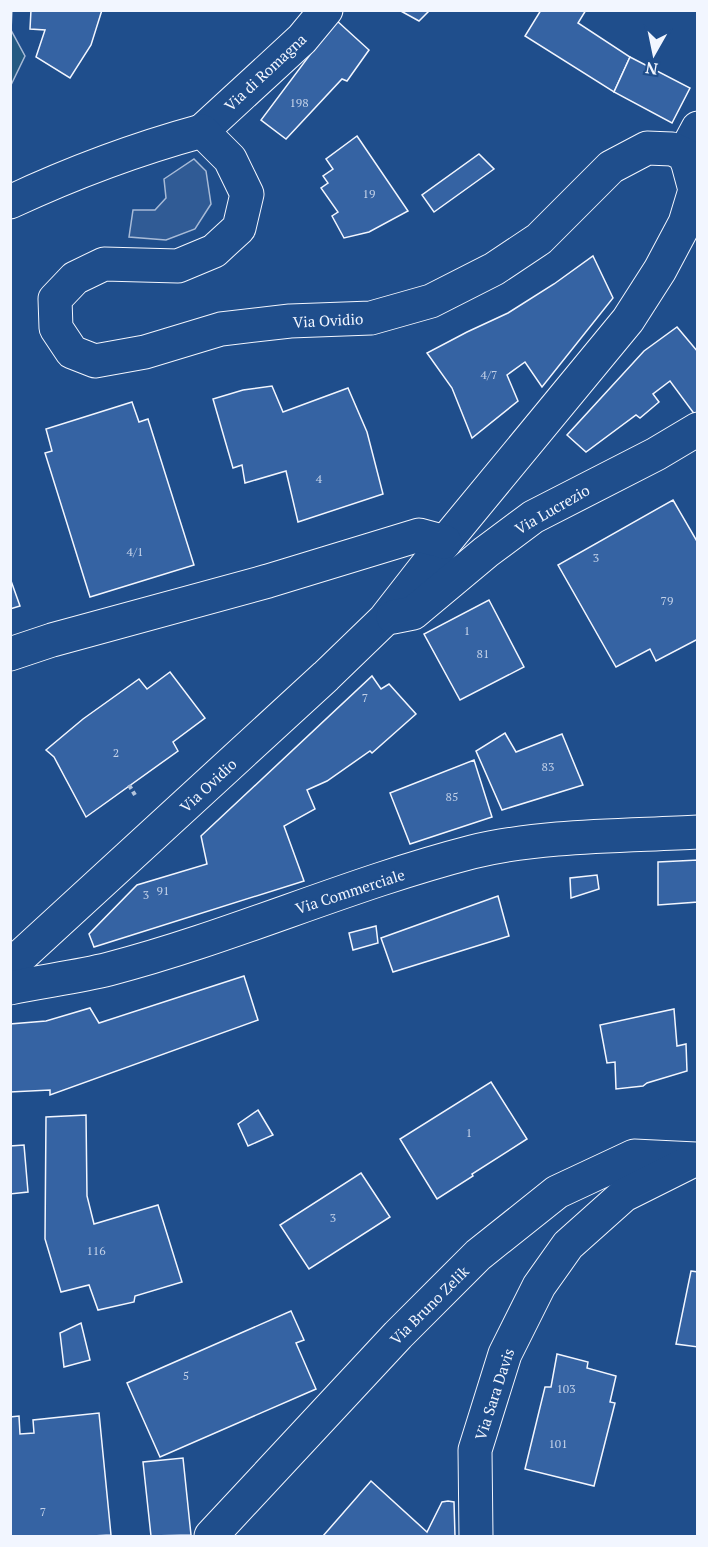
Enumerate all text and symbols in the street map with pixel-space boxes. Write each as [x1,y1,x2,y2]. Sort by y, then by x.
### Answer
north arrow [624,24,684,84]
street label: Via di Romagna [220,29,311,115]
text: N [644,57,659,81]
house number: 198 [289,95,309,110]
house number: 19 [363,186,375,201]
street label: Via Ovidio [292,308,364,332]
house number: 4/7 [481,367,497,382]
house number: 4 [316,471,323,486]
street label: Via Lucrezio [511,480,593,538]
house number: 4/1 [127,544,143,559]
house number: 3 [593,550,599,565]
house number: 79 [661,593,673,608]
house number: 1 [464,623,470,638]
house number: 81 [477,646,489,661]
house number: 7 [362,690,368,705]
house number: 2 [113,745,119,760]
street label: Via Ovidio [175,754,241,816]
house number: 83 [542,759,554,774]
house number: 85 [446,789,458,804]
street label: Via Commerciale [293,864,407,918]
house number: 91 [157,883,169,898]
house number: 3 [143,887,149,902]
house number: 1 [466,1125,472,1140]
house number: 3 [330,1210,336,1225]
house number: 116 [86,1243,106,1258]
street label: Via Bruno Zelik [385,1261,473,1349]
street label: Via Sara Davis [470,1346,518,1442]
house number: 5 [183,1368,189,1383]
house number: 103 [556,1381,576,1396]
house number: 101 [548,1436,568,1451]
house number: 7 [40,1504,46,1519]

